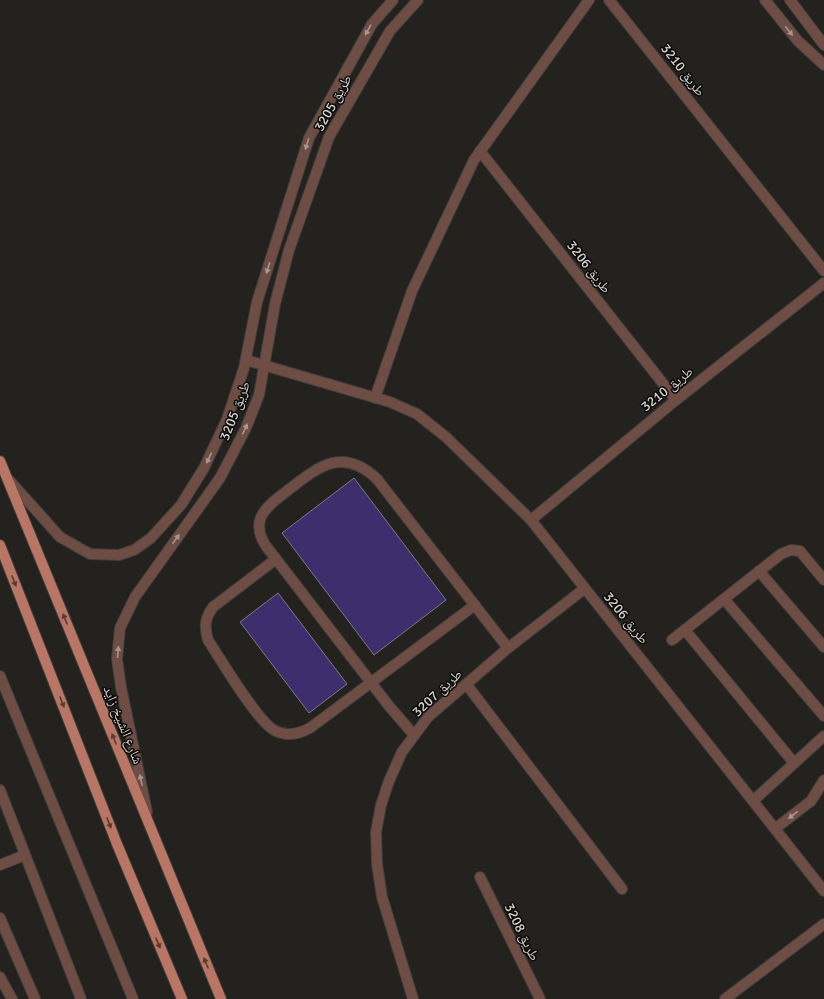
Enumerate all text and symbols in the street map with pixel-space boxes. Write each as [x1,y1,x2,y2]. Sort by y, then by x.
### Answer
one-way arrow [365,24,372,36]
one-way arrow [785,25,793,36]
street label: طريق 3210 [656,40,709,100]
street label: طريق 3205 [311,72,356,135]
one-way arrow [304,139,310,151]
street label: طريق 3206 [562,237,615,297]
one-way arrow [264,262,270,274]
street label: طريق 3210 [638,363,697,416]
street label: طريق 3205 [216,379,255,443]
one-way arrow [242,423,248,435]
one-way arrow [206,453,212,464]
one-way arrow [172,534,180,544]
one-way arrow [12,575,18,587]
street label: طريق 3206 [599,589,652,648]
one-way arrow [61,612,67,624]
one-way arrow [115,646,121,658]
street label: طريق 3207 [409,666,466,721]
street label: شارع الشيخ زايد [99,683,146,767]
one-way arrow [59,696,65,708]
one-way arrow [110,733,116,745]
one-way arrow [137,774,143,786]
one-way arrow [788,810,799,819]
one-way arrow [107,817,113,829]
street label: طريق 3208 [500,900,543,964]
one-way arrow [156,938,162,950]
one-way arrow [203,957,209,969]

